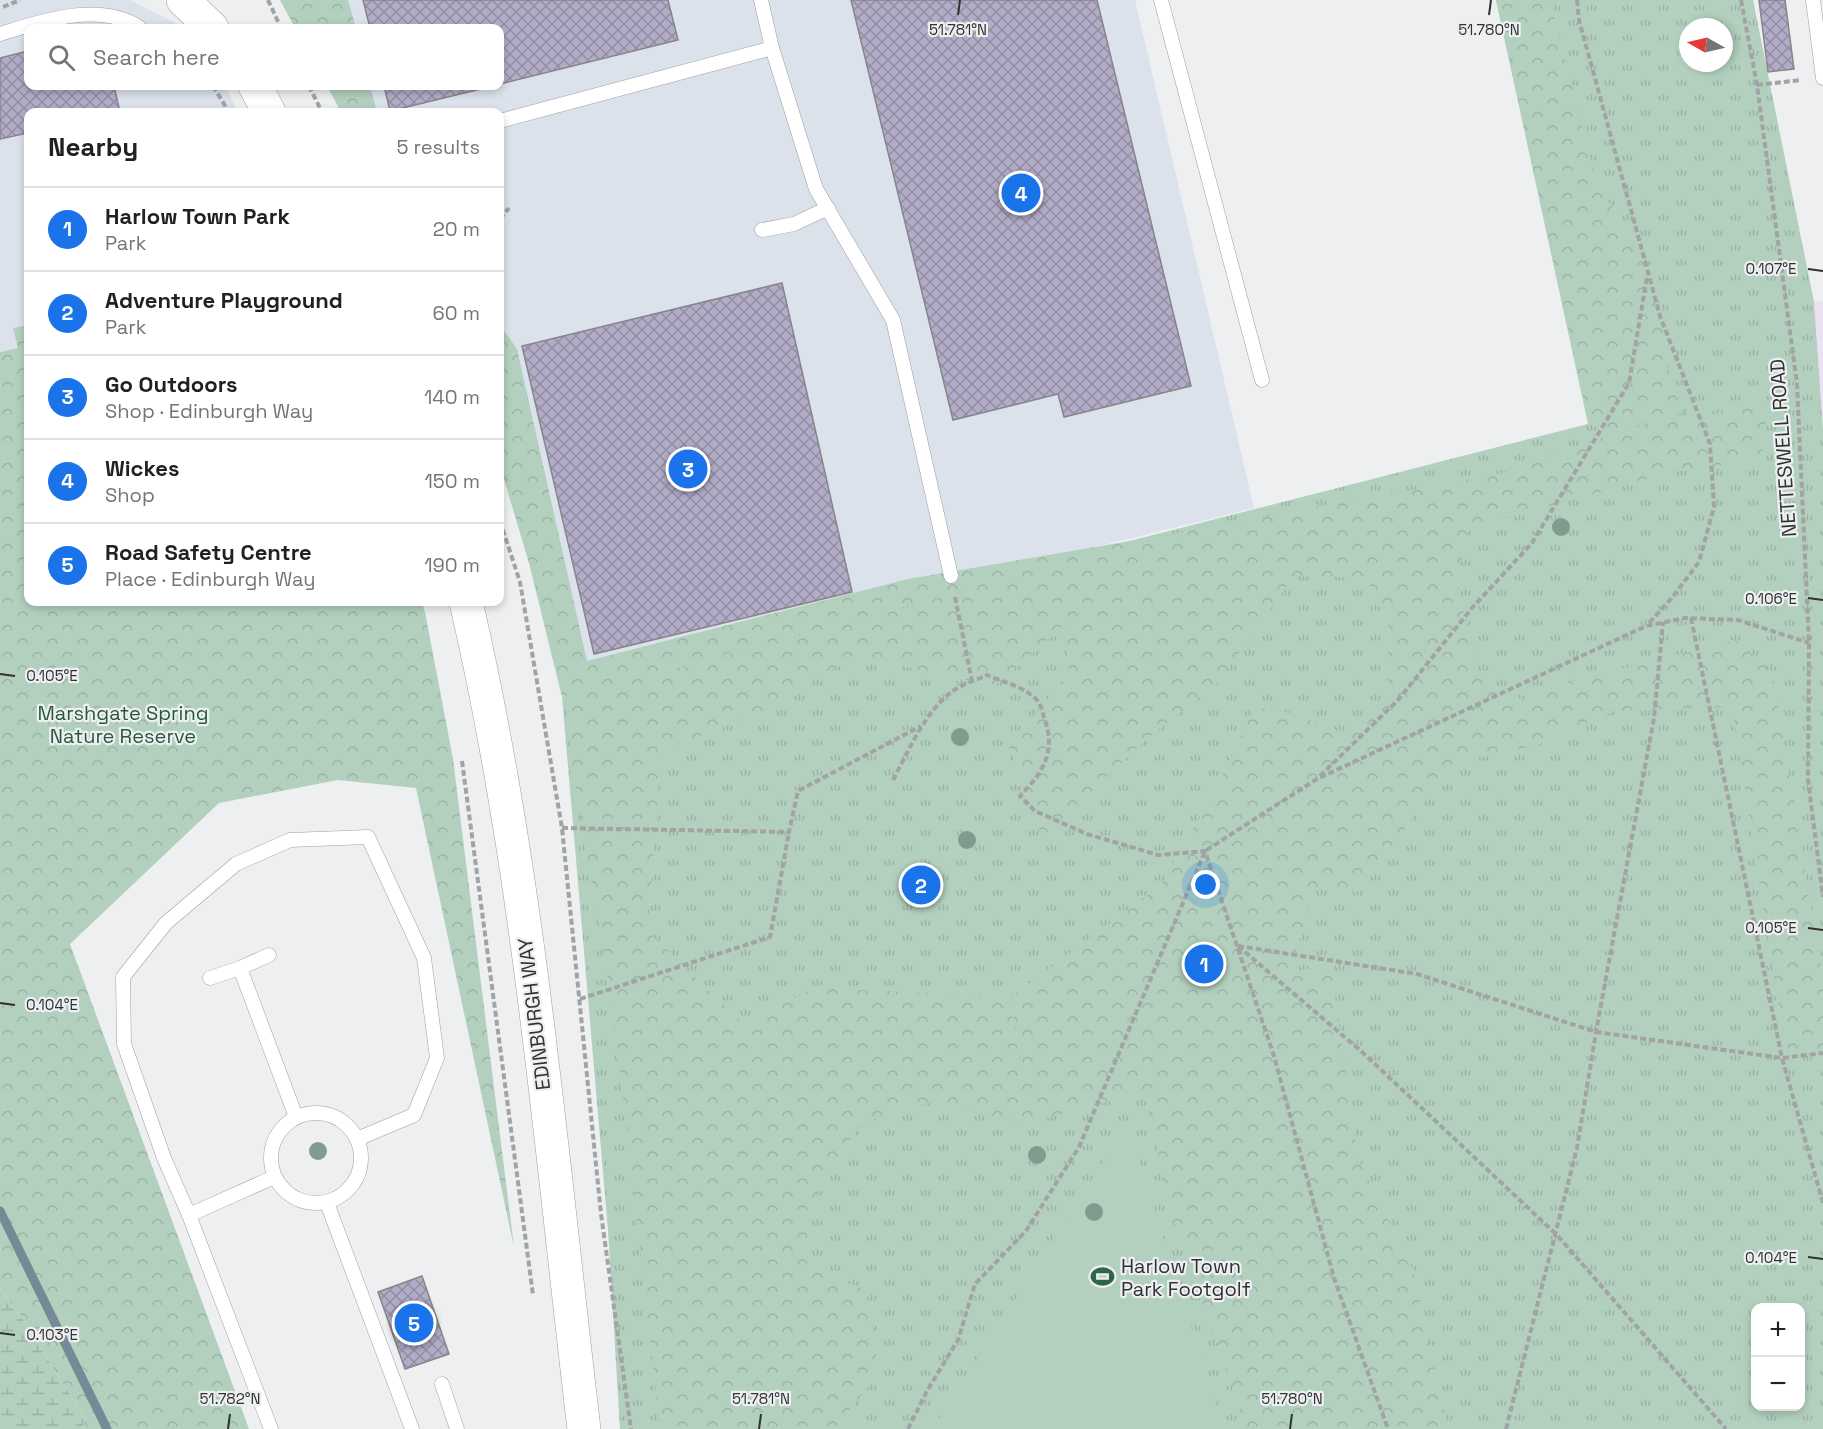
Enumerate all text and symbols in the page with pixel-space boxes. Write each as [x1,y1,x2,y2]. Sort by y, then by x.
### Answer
north arrow [1679,18,1733,72]
text: 51.781°N [929,20,987,39]
text: 51.780°N [1458,20,1520,39]
search box [24,24,504,90]
icon: search [45,41,78,74]
text: Search here [93,43,220,71]
text: Nearby [48,130,138,164]
text: 5 results [396,134,480,160]
pin: 4 [1002,170,1040,216]
text: Harlow Town Park [105,202,290,230]
text: 1 [63,216,72,242]
text: 20 m [433,216,480,242]
text: Park [105,230,147,256]
text: 0.107°E [1746,259,1796,278]
text: Adventure Playground [105,286,343,314]
text: 2 [62,300,73,326]
text: 60 m [433,300,480,326]
text: Park [105,314,147,340]
street label: NETTESWELL ROAD [1764,358,1802,538]
text: Go Outdoors [105,370,238,398]
text: 3 [61,384,74,410]
text: 140 m [424,384,480,410]
text: Shop · Edinburgh Way [105,398,313,424]
pin: 3 [668,446,708,492]
text: Wickes [105,454,179,482]
text: 4 [61,468,74,494]
text: 150 m [425,468,480,494]
text: Shop [105,482,155,508]
text: Road Safety Centre [105,538,312,566]
text: 5 [62,552,74,578]
text: 190 m [424,552,480,578]
text: Place · Edinburgh Way [105,566,315,592]
text: 0.106°E [1745,589,1797,608]
text: 0.105°E [26,666,78,685]
park label: Marshgate Spring Nature Reserve [37,700,209,749]
pin: 2 [902,862,940,908]
your location [1191,870,1220,899]
text: 0.105°E [1745,918,1797,937]
street label: EDINBURGH WAY [512,936,556,1092]
pin: 1 [1184,942,1224,986]
text: 0.104°E [26,995,78,1014]
text: 0.104°E [1745,1248,1797,1267]
place label: Harlow Town Park Footgolf [1121,1253,1251,1302]
sports icon: Harlow Town Park Footgolf [1090,1264,1116,1290]
pin: 5 [394,1300,434,1346]
map controls [1751,1303,1805,1411]
button: + [1751,1303,1805,1357]
text: 0.103°E [26,1325,78,1344]
button: − [1751,1357,1805,1411]
text: 51.782°N [200,1389,260,1408]
text: 51.781°N [732,1389,790,1408]
text: 51.780°N [1261,1389,1323,1408]

